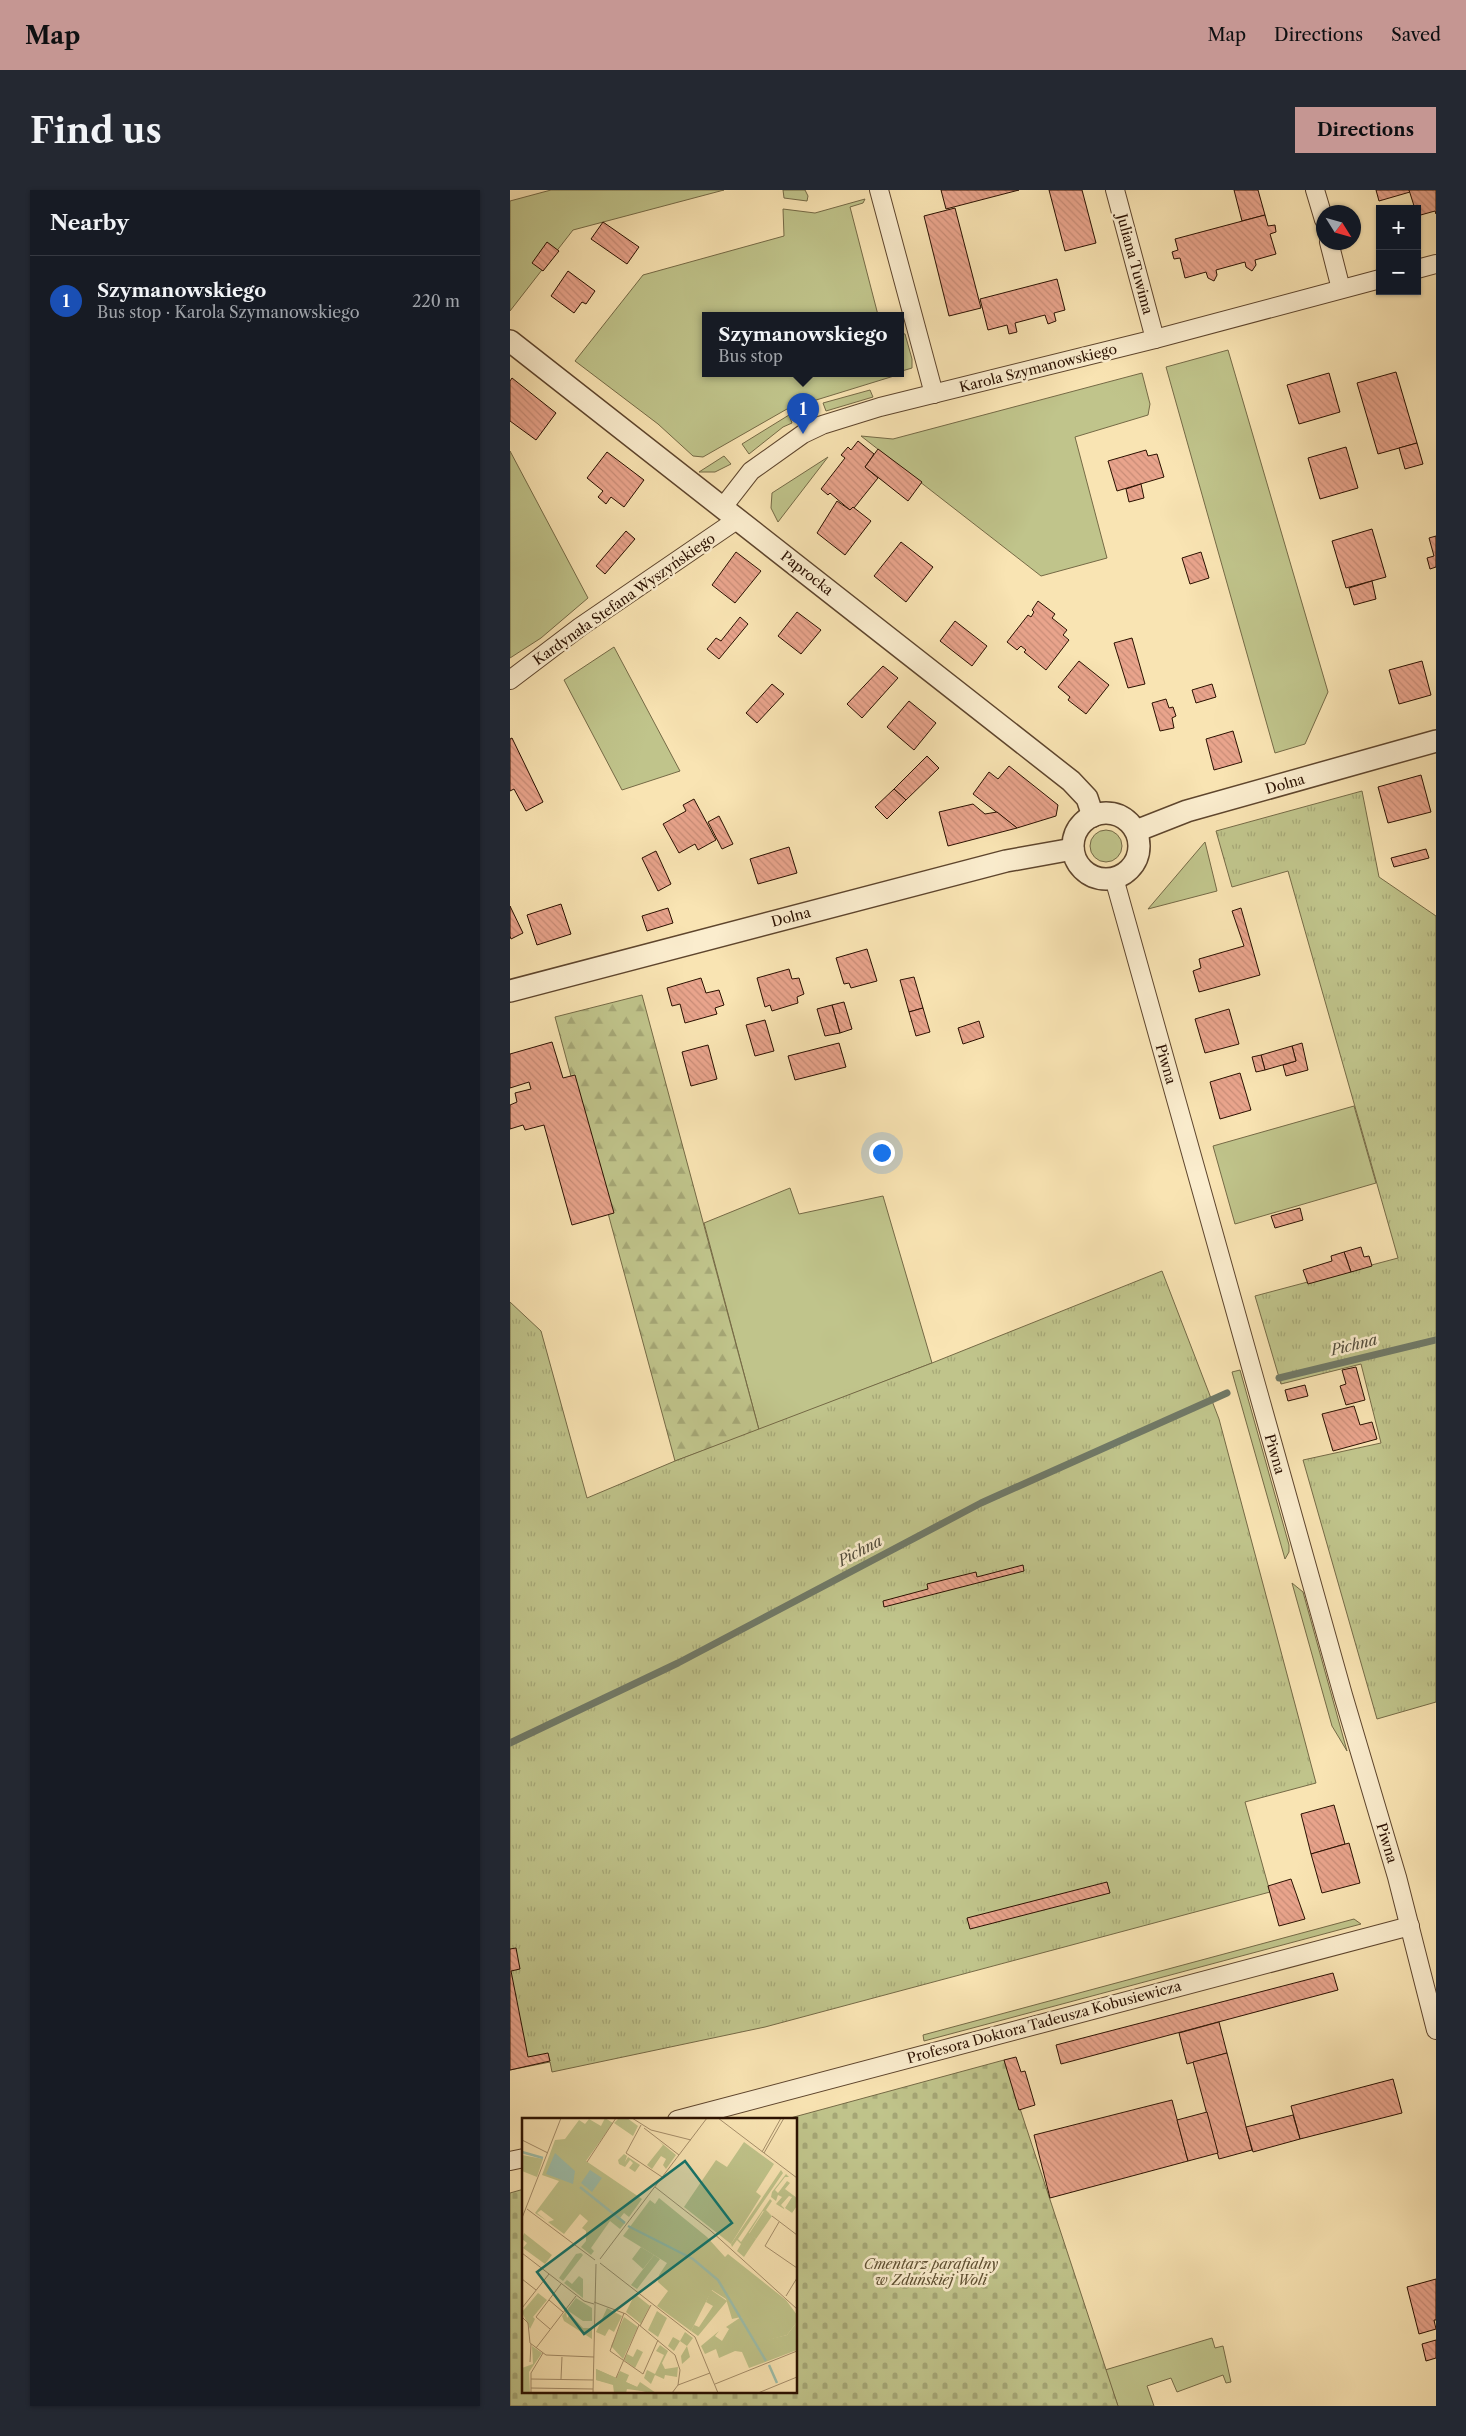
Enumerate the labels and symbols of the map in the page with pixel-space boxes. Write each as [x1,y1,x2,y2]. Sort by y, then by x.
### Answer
north arrow [1316,205,1361,250]
street label: Juliana Tuwima [1112,210,1157,317]
street label: Karola Szymanowskiego [957,340,1119,396]
pin: 1 [787,393,819,434]
street label: Kardynała Stefana Wyszyńskiego [529,529,719,669]
street label: Paprocka [777,547,837,600]
street label: Dolna [1263,770,1307,798]
street label: Dolna [769,903,813,931]
street label: Piwna [1152,1042,1180,1087]
your location [869,1140,895,1166]
water label: Pichna [1328,1330,1379,1360]
street label: Piwna [1261,1432,1289,1477]
water label: Pichna [833,1531,885,1571]
street label: Piwna [1372,1821,1402,1866]
street label: Profesora Doktora Tadeusza Kobusiewicza [905,1977,1184,2067]
inset map [522,2118,798,2394]
park label: Cmentarz parafialny w Zduńskiej Woli [864,2255,998,2289]

